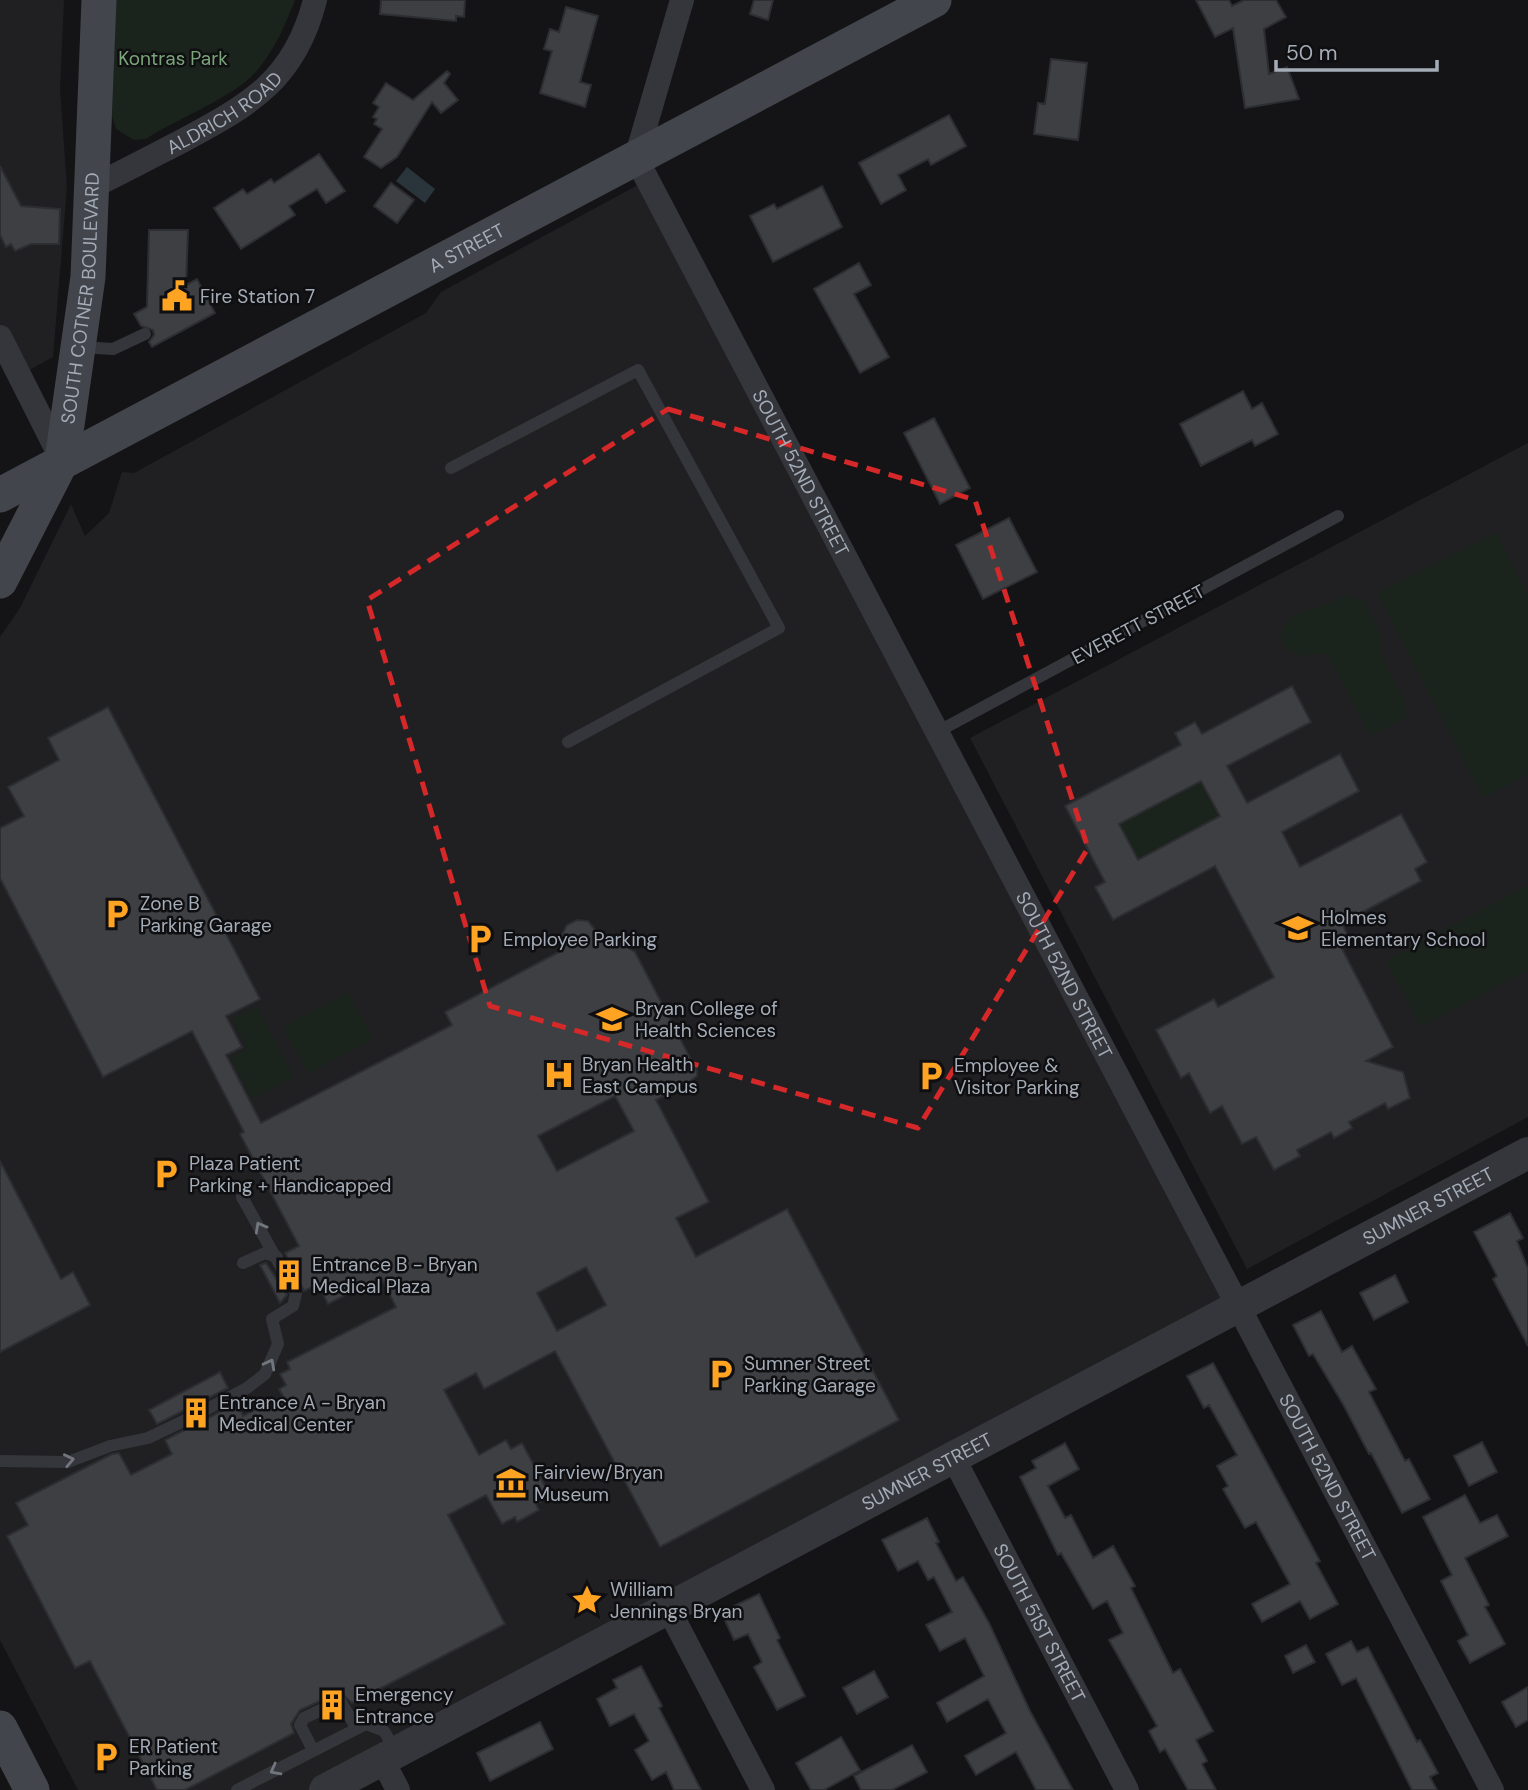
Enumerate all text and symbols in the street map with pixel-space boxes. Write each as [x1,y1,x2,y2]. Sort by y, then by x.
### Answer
scale bar [1276,28,1437,72]
text: 50 m [1286,39,1337,67]
park label: Kontras Park [118,46,228,71]
street label: ALDRICH ROAD [162,66,288,160]
street label: SOUTH COTNER BOULEVARD [55,172,105,426]
street label: A STREET [424,218,509,279]
public building icon: Fire Station 7 [160,279,194,313]
place label: Fire Station 7 [200,284,315,309]
street label: SOUTH 52ND STREET [747,385,855,561]
street label: EVERETT STREET [1067,579,1209,670]
street label: SOUTH 52ND STREET [1010,887,1118,1063]
place label: Zone B Parking Garage [140,891,272,938]
parking icon: Zone B Parking Garage [100,897,134,931]
place label: Holmes Elementary School [1321,905,1485,952]
school or university icon: Holmes Elementary School [1281,911,1315,945]
parking icon: Employee Parking [463,922,497,956]
place label: Employee Parking [503,927,658,952]
place label: Bryan College of Health Sciences [635,996,778,1043]
school or university icon: Bryan College of Health Sciences [595,1002,629,1036]
place label: Bryan Health East Campus [582,1052,698,1099]
place label: Employee & Visitor Parking [954,1053,1080,1100]
hospital icon: Bryan Health East Campus [542,1058,576,1092]
parking icon: Employee & Visitor Parking [914,1059,948,1093]
place label: Plaza Patient Parking + Handicapped [189,1151,392,1198]
parking icon: Plaza Patient Parking + Handicapped [149,1157,183,1191]
street label: SUMNER STREET [1358,1161,1498,1251]
one-way arrow [255,1221,268,1234]
place label: Entrance B - Bryan Medical Plaza [312,1252,478,1299]
building icon: Entrance B - Bryan Medical Plaza [272,1258,306,1292]
place label: Sumner Street Parking Garage [744,1351,876,1398]
parking icon: Sumner Street Parking Garage [704,1357,738,1391]
one-way arrow [261,1359,275,1371]
street label: SOUTH 52ND STREET [1273,1389,1382,1565]
place label: Entrance A - Bryan Medical Center [219,1390,386,1437]
building icon: Entrance A - Bryan Medical Center [179,1396,213,1430]
street label: SUMNER STREET [857,1427,997,1517]
one-way arrow [63,1454,75,1469]
place label: Fairview/Bryan Museum [534,1460,663,1507]
museum icon: Fairview/Bryan Museum [494,1466,528,1500]
street label: SOUTH 51ST STREET [987,1539,1091,1707]
place label: William Jennings Bryan [610,1577,743,1624]
place icon: William Jennings Bryan [570,1583,604,1617]
place label: Emergency Entrance [355,1682,454,1729]
building icon: Emergency Entrance [315,1688,349,1722]
place label: ER Patient Parking [129,1734,218,1781]
parking icon: ER Patient Parking [89,1740,123,1774]
one-way arrow [269,1762,282,1775]

